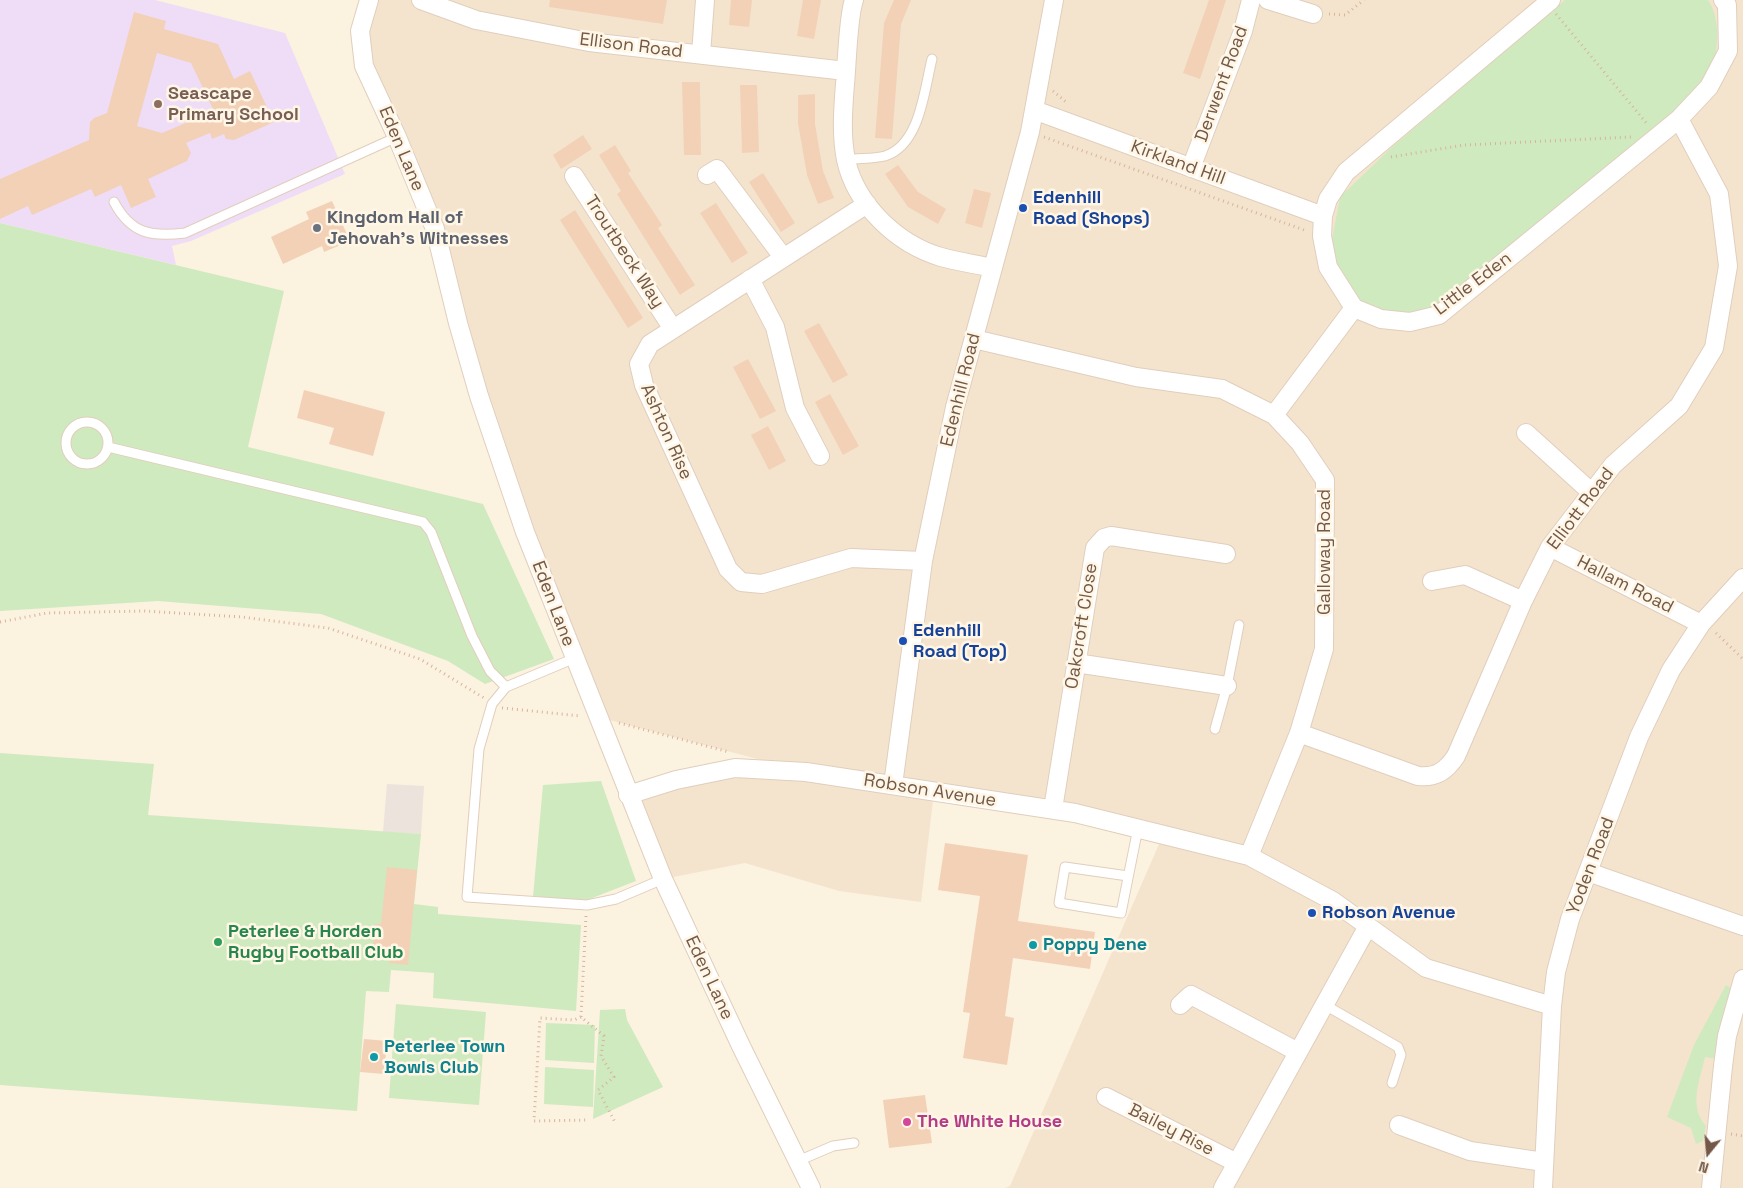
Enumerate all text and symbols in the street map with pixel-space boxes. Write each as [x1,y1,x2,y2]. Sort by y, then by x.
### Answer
street label: Derwent Road [1191,23,1253,145]
street label: Ellison Road [578,29,684,63]
place label: Seascape Primary School [168,83,299,126]
marker: Seascape Primary School [152,98,164,110]
street label: Eden Lane [373,103,429,195]
street label: Kirkland Hill [1128,136,1228,190]
place label: Edenhill Road (Shops) [1033,187,1150,230]
street label: Troutbeck Way [580,192,668,312]
marker: Edenhill Road (Shops) [1017,202,1029,214]
place label: Kingdom Hall of Jehovah's Witnesses [327,207,509,250]
marker: Kingdom Hall of Jehovah's Witnesses [311,222,323,234]
street label: Little Eden [1430,248,1516,320]
street label: Edenhill Road [936,331,986,449]
street label: Ashton Rise [635,381,697,483]
street label: Elliott Road [1543,464,1619,554]
street label: Galloway Road [1314,489,1336,615]
street label: Hallam Road [1573,551,1677,619]
street label: Eden Lane [527,558,579,650]
street label: Oakcroft Close [1061,561,1103,691]
place label: Edenhill Road (Top) [913,620,1007,662]
marker: Edenhill Road (Top) [897,635,909,647]
street label: Robson Avenue [862,770,998,812]
street label: Yoden Road [1563,814,1619,918]
place label: Robson Avenue [1322,902,1456,924]
marker: Robson Avenue [1306,907,1318,919]
place label: Peterlee & Horden Rugby Football Club [228,921,404,964]
street label: Eden Lane [680,933,738,1023]
place label: Poppy Dene [1043,934,1147,956]
marker: Peterlee & Horden Rugby Football Club [212,936,224,948]
marker: Poppy Dene [1027,939,1039,951]
place label: Peterlee Town Bowls Club [384,1036,505,1078]
marker: Peterlee Town Bowls Club [368,1051,380,1063]
street label: Bailey Rise [1125,1099,1217,1161]
place label: The White House [917,1111,1062,1133]
marker: The White House [901,1116,913,1128]
north arrow [1683,1128,1733,1178]
text: N [1697,1157,1711,1177]

